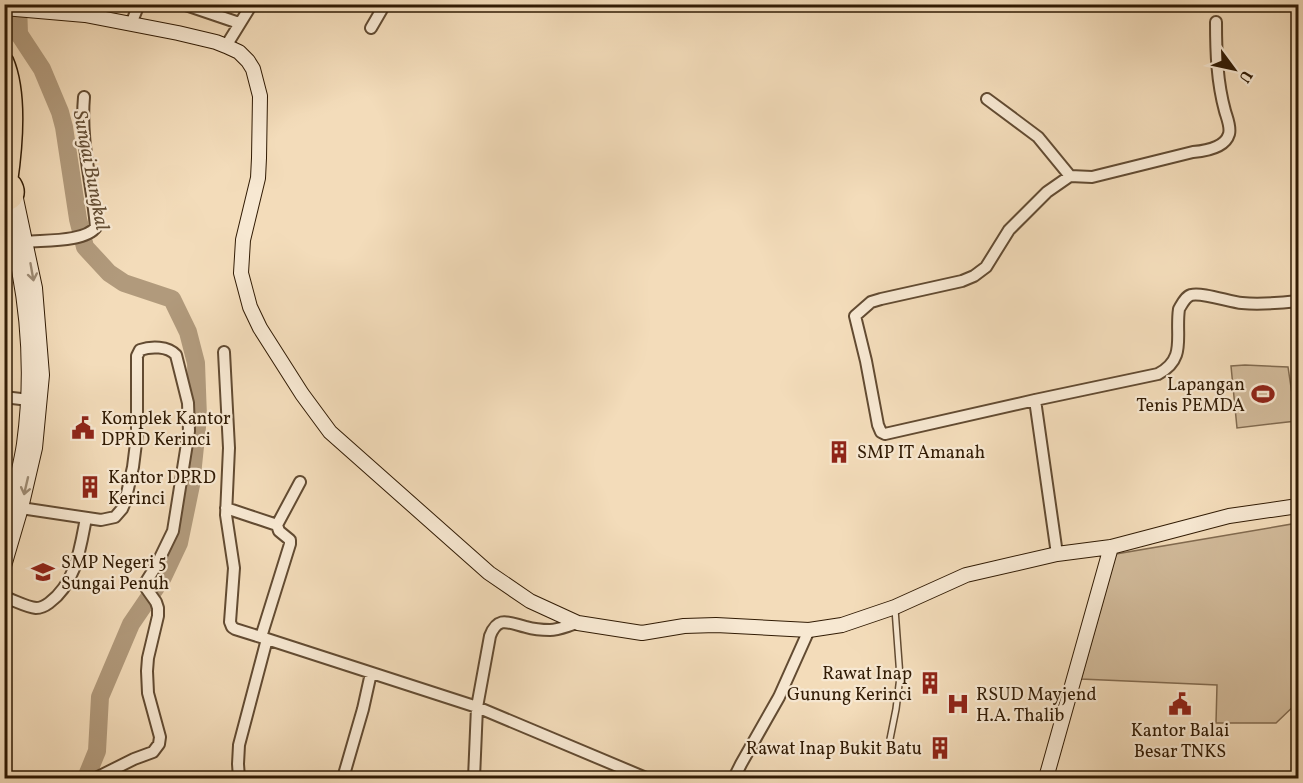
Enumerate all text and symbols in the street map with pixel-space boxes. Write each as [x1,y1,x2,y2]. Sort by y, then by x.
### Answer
north arrow [1204,39,1264,99]
text: U [1233,65,1257,87]
water label: Sungai Bungkal [65,108,115,233]
one-way arrow [27,262,38,281]
place label: Lapangan Tenis PEMDA [1136,373,1245,419]
sports icon: Lapangan Tenis PEMDA [1250,381,1276,407]
place label: Komplek Kantor DPRD Kerinci [101,407,231,453]
public building icon: Komplek Kantor DPRD Kerinci [70,415,96,441]
building icon: SMP IT Amanah [826,439,852,465]
place label: SMP IT Amanah [857,441,986,466]
place label: Kantor DPRD Kerinci [108,466,216,512]
building icon: Kantor DPRD Kerinci [77,474,103,500]
one-way arrow [20,476,31,495]
place label: SMP Negeri 5 Sungai Penuh [61,551,170,597]
school or university icon: SMP Negeri 5 Sungai Penuh [30,559,56,585]
place label: Rawat Inap Gunung Kerinci [787,662,912,708]
building icon: Rawat Inap Gunung Kerinci [917,670,943,696]
place label: RSUD Mayjend H.A. Thalib [976,683,1097,729]
hospital icon: RSUD Mayjend H.A. Thalib [945,691,971,717]
public building icon: Kantor Balai Besar TNKS [1167,691,1193,717]
place label: Kantor Balai Besar TNKS [1131,719,1229,765]
building icon: Rawat Inap Bukit Batu [927,735,953,761]
place label: Rawat Inap Bukit Batu [746,737,922,762]

